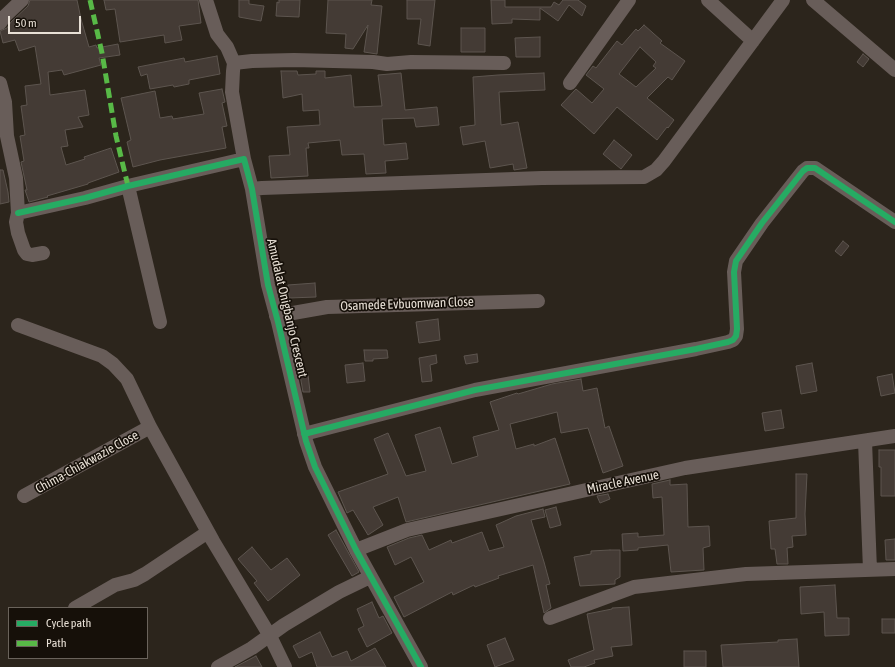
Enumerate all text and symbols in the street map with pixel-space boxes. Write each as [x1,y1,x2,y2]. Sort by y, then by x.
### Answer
scale bar [10,8,83,34]
text: 50 m [15,16,37,30]
street label: Amudalat Onigbanjo Crescent [263,237,311,379]
street label: Osamede Evbuomwan Close [340,294,474,314]
street label: Chima-Chiakwazie Close [33,427,141,497]
street label: Miracle Avenue [586,467,660,497]
legend [8,607,148,659]
text: Cycle path [46,616,91,630]
text: Path [46,636,67,650]

